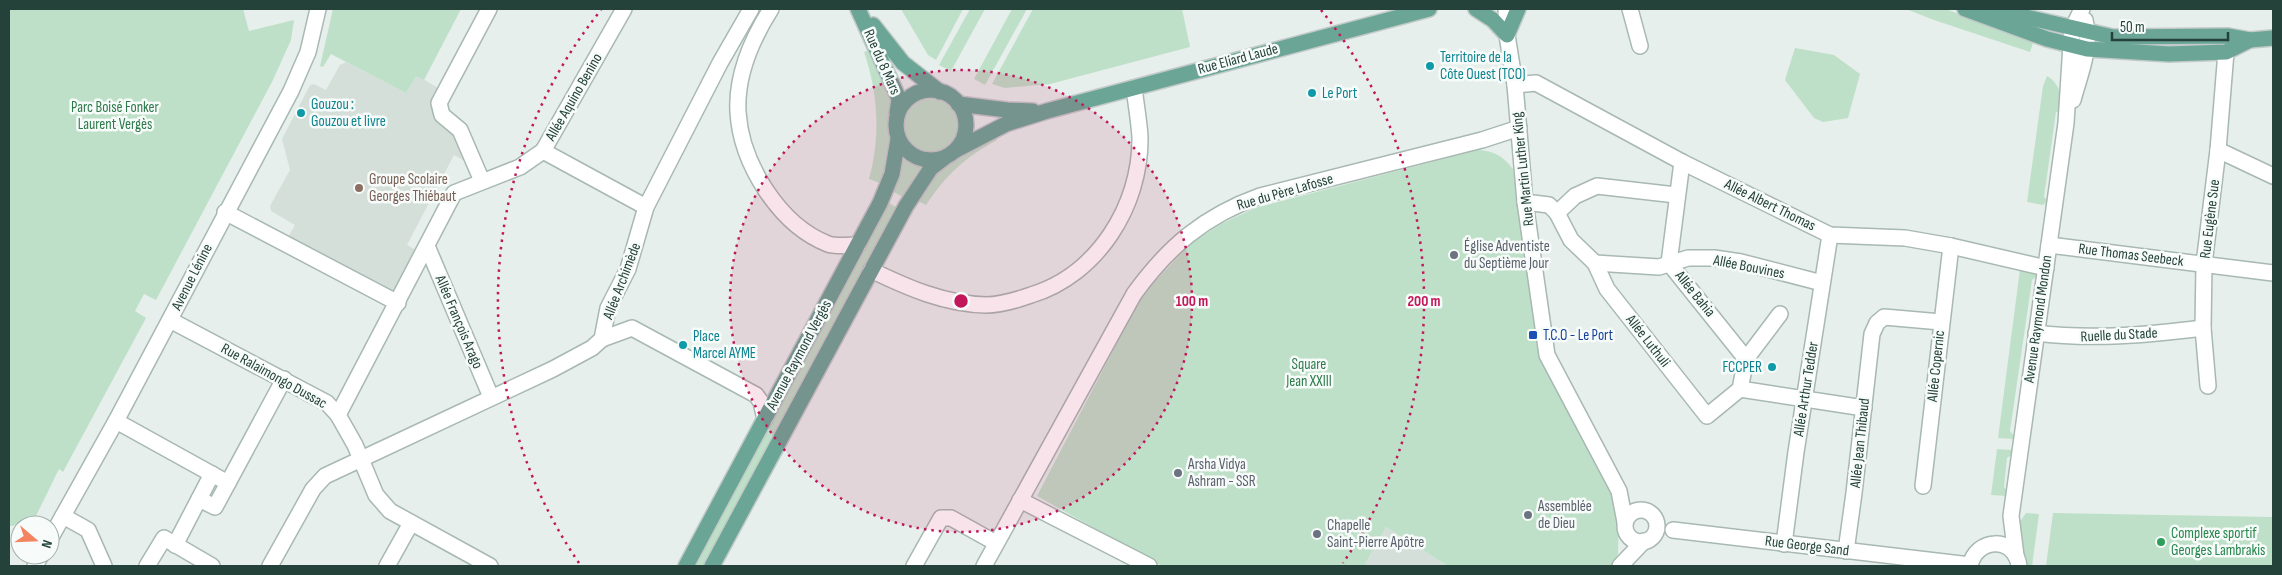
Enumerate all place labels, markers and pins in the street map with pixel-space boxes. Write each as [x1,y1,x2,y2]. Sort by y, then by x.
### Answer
place label: Territoire de la Côte Ouest (TCO) [1440,48,1525,84]
marker: Territoire de la Côte Ouest (TCO) [1424,60,1436,72]
place label: Le Port [1322,84,1358,103]
marker: Le Port [1306,87,1318,99]
place label: Gouzou : Gouzou et livre [311,95,386,131]
marker: Gouzou : Gouzou et livre [295,107,307,119]
place label: Groupe Scolaire Georges Thiébaut [369,170,457,206]
marker: Groupe Scolaire Georges Thiébaut [353,182,365,194]
place label: Église Adventiste du Septième Jour [1464,237,1550,273]
marker: Église Adventiste du Septième Jour [1448,249,1460,261]
centre of rings [952,292,970,310]
place label: T.C.O - Le Port [1543,326,1614,345]
place label: Place Marcel AYME [693,327,756,363]
marker: T.C.O - Le Port [1527,329,1539,341]
marker: Place Marcel AYME [677,339,689,351]
place label: FCCPER [1722,358,1762,377]
marker: FCCPER [1766,361,1778,373]
place label: Arsha Vidya Ashram - SSR [1187,455,1256,491]
marker: Arsha Vidya Ashram - SSR [1172,467,1184,479]
place label: Assemblée de Dieu [1537,497,1592,533]
marker: Assemblée de Dieu [1522,509,1534,521]
place label: Chapelle Saint-Pierre Apôtre [1327,516,1424,552]
place label: Complexe sportif Georges Lambrakis [2171,524,2265,560]
marker: Chapelle Saint-Pierre Apôtre [1311,528,1323,540]
marker: Complexe sportif Georges Lambrakis [2155,536,2167,548]

